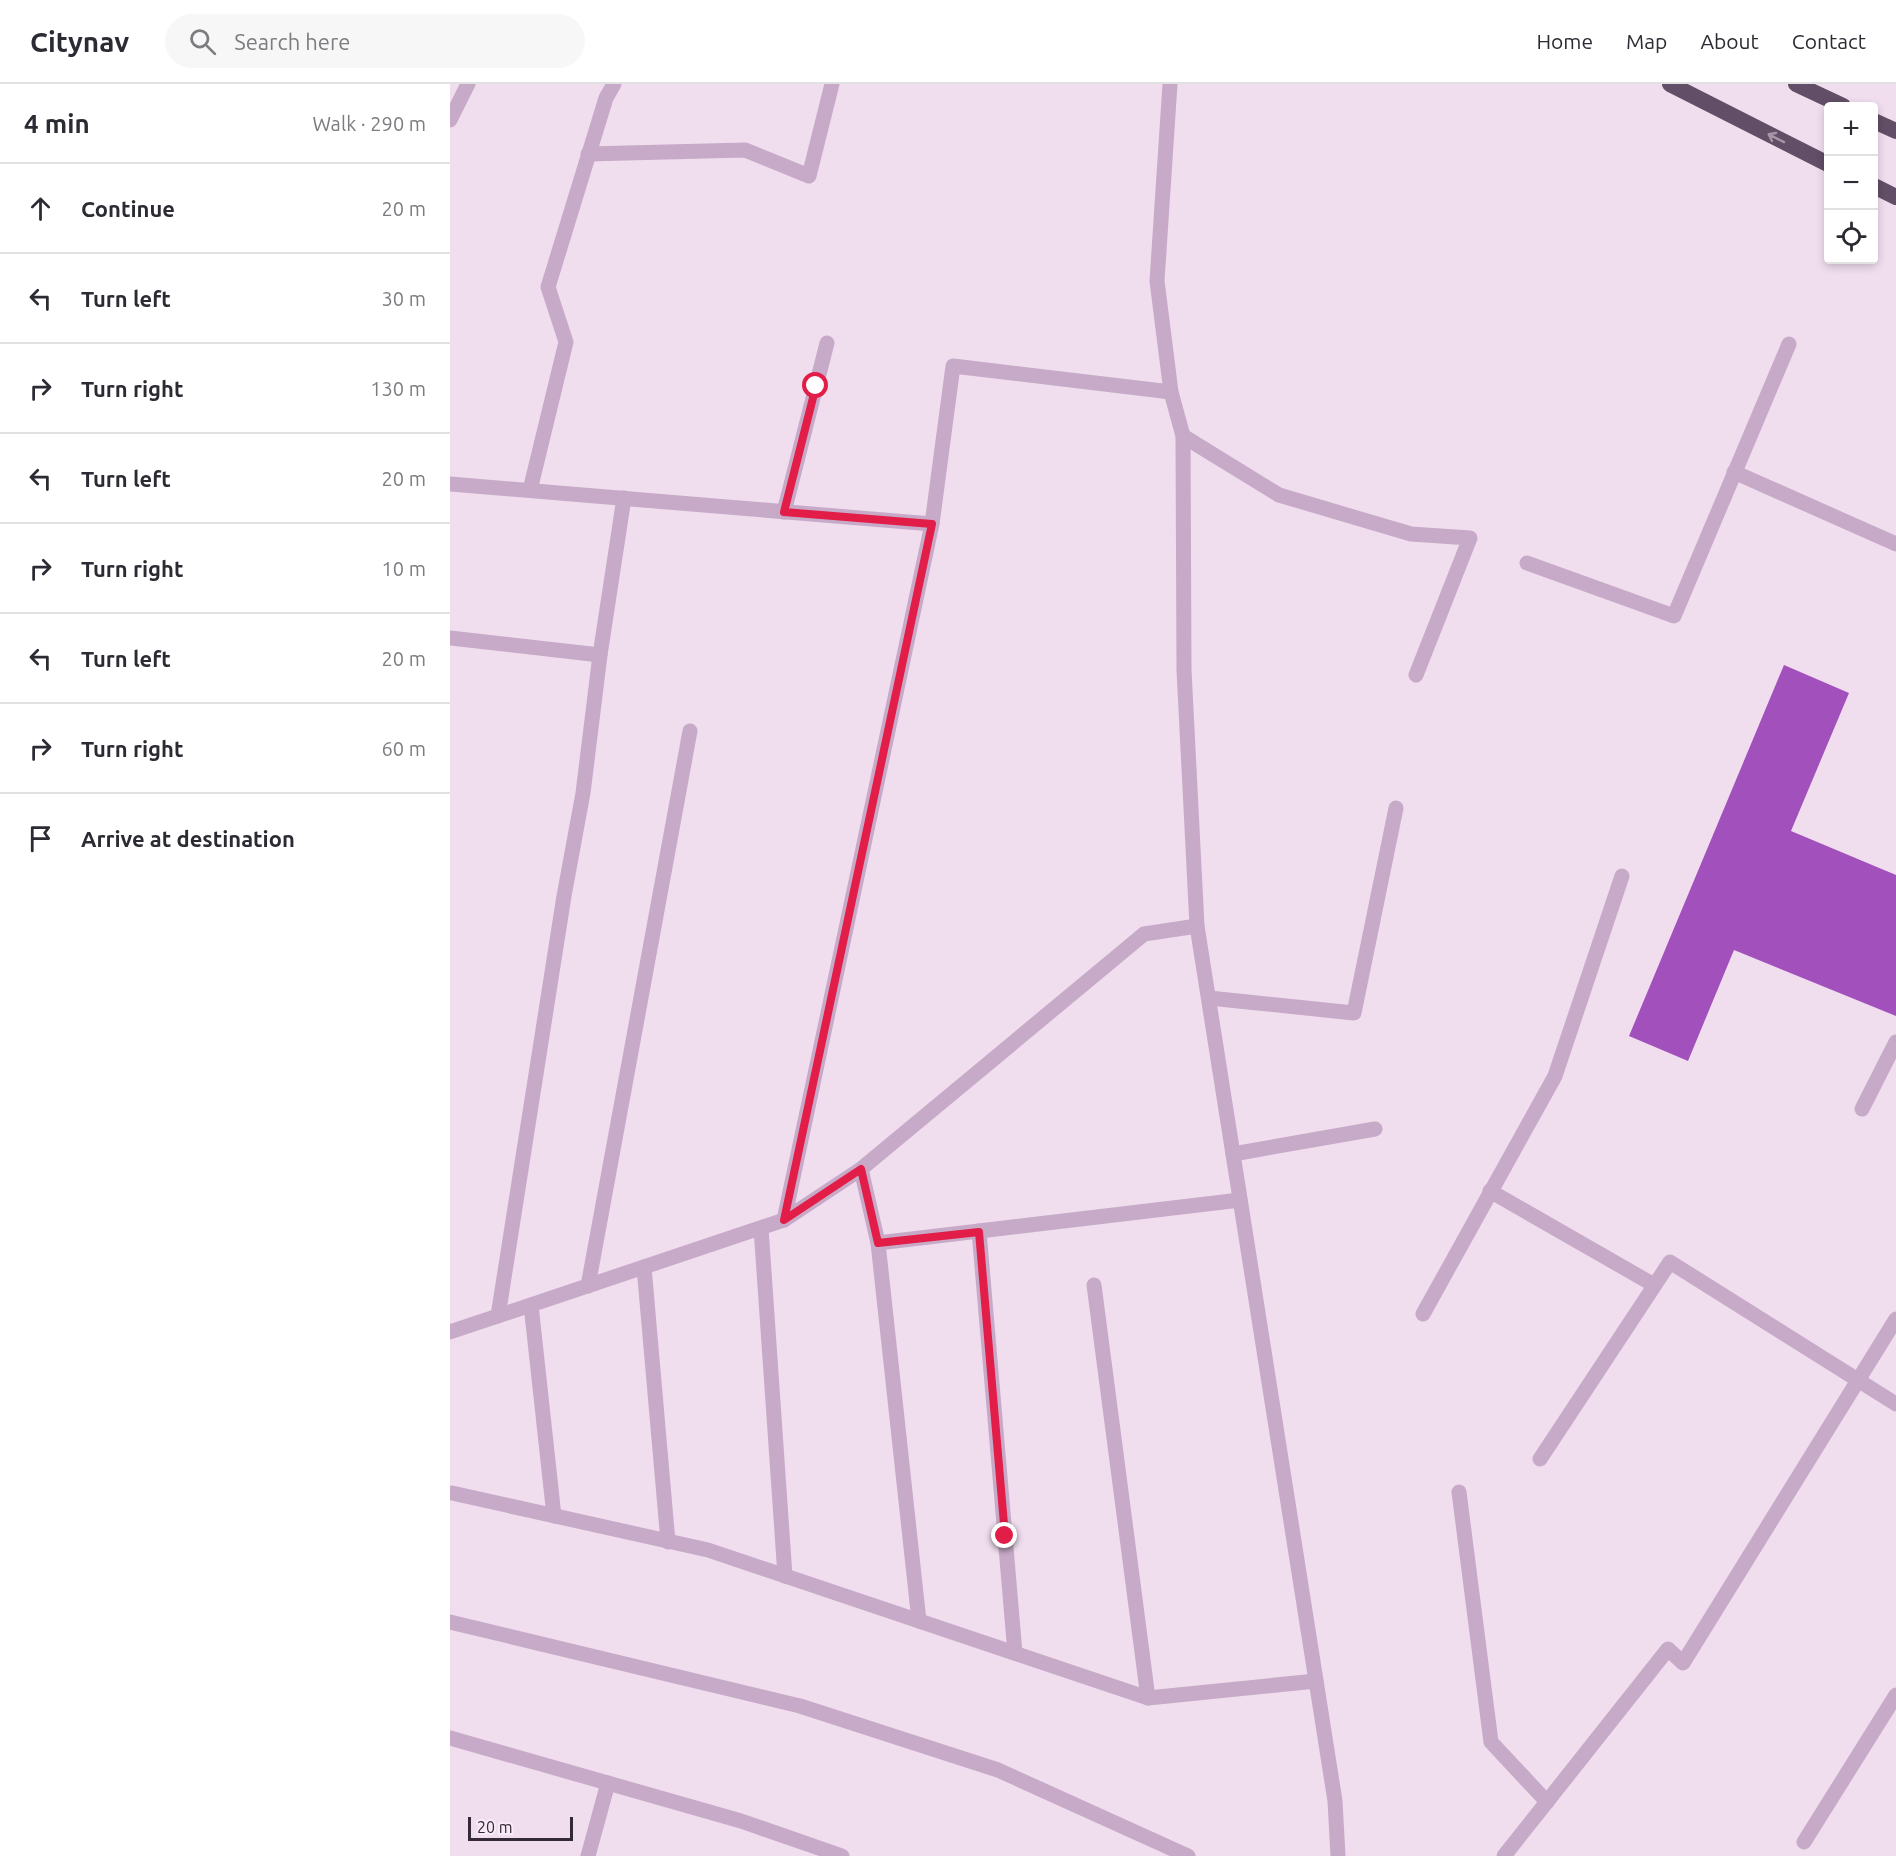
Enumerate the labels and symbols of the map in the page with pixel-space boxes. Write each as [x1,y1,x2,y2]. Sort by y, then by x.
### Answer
one-way arrow [1768,132,1786,143]
route start [802,372,828,398]
route end [991,1522,1017,1548]
scale bar [468,1814,573,1842]

